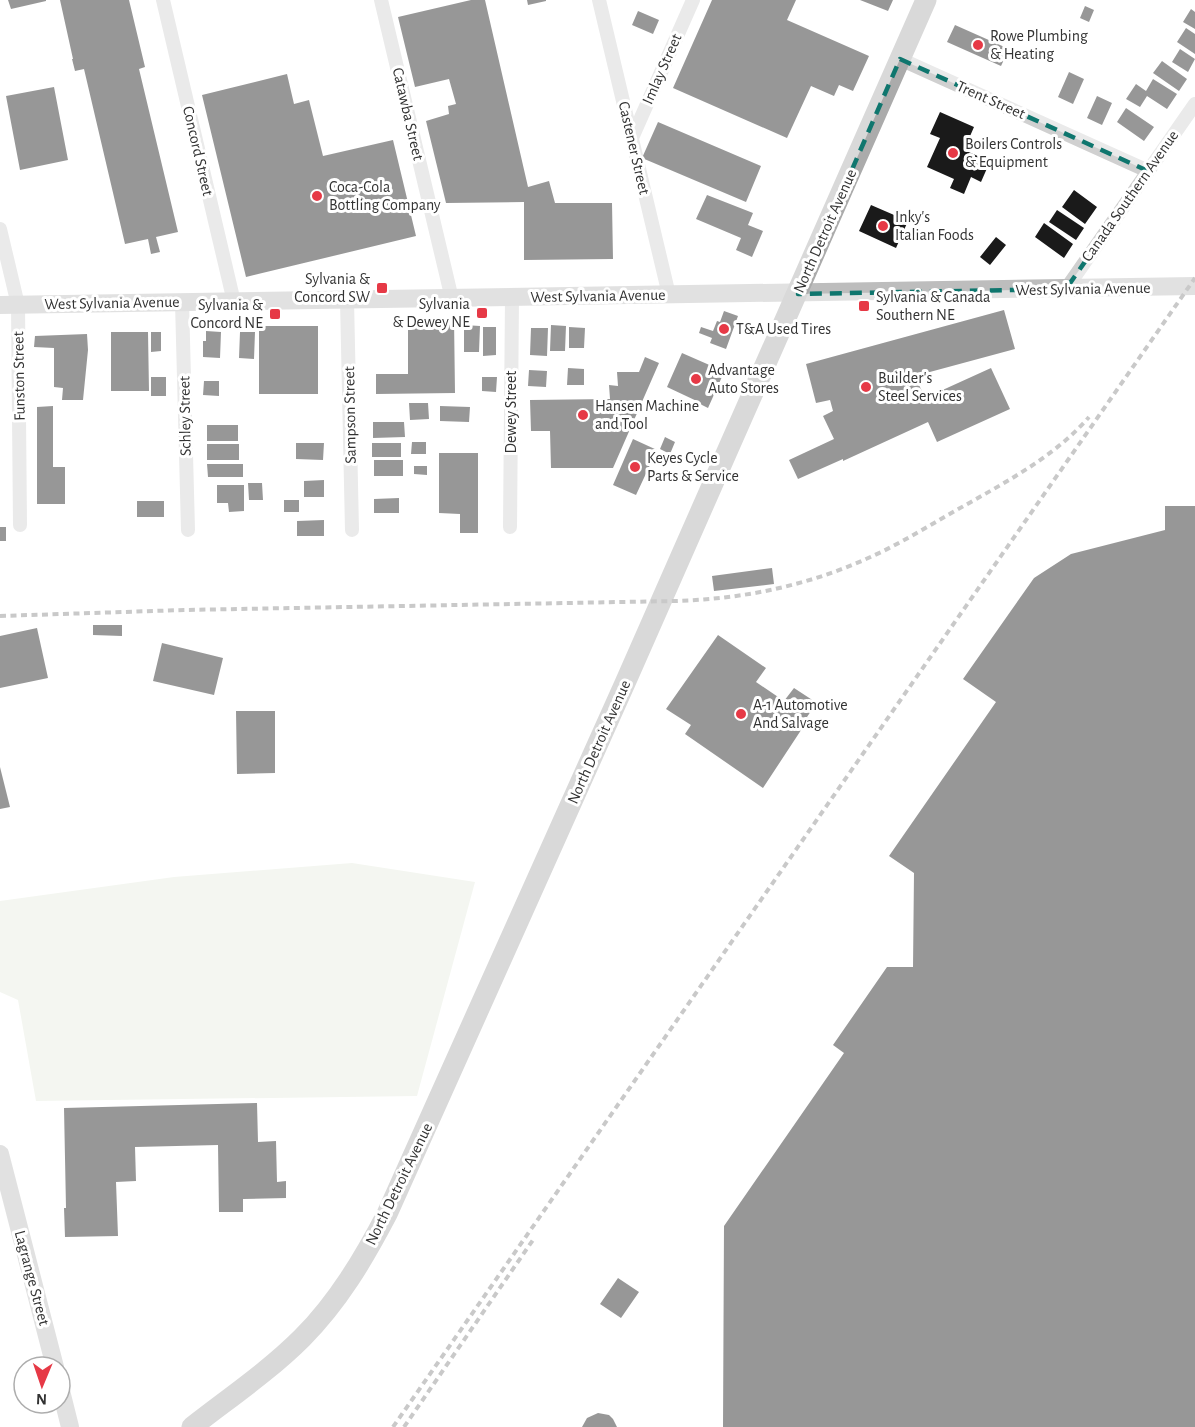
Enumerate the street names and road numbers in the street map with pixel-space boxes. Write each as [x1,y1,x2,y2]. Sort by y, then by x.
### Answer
street label: Imlay Street [639,31,686,107]
street label: Catawba Street [390,66,426,162]
street label: Trent Street [954,78,1028,122]
street label: Castener Street [616,100,652,196]
street label: Concord Street [180,105,216,197]
street label: Canada Southern Avenue [1079,127,1181,265]
street label: North Detroit Avenue [791,167,859,295]
street label: West Sylvania Avenue [1015,280,1151,299]
street label: West Sylvania Avenue [530,287,666,306]
street label: West Sylvania Avenue [44,294,180,313]
street label: Funston Street [10,331,28,421]
street label: Sampson Street [341,366,359,464]
street label: Dewey Street [503,371,520,453]
street label: Schley Street [176,376,195,456]
street label: North Detroit Avenue [565,678,633,806]
street label: North Detroit Avenue [363,1120,435,1248]
street label: Lagrange Street [12,1229,52,1327]

